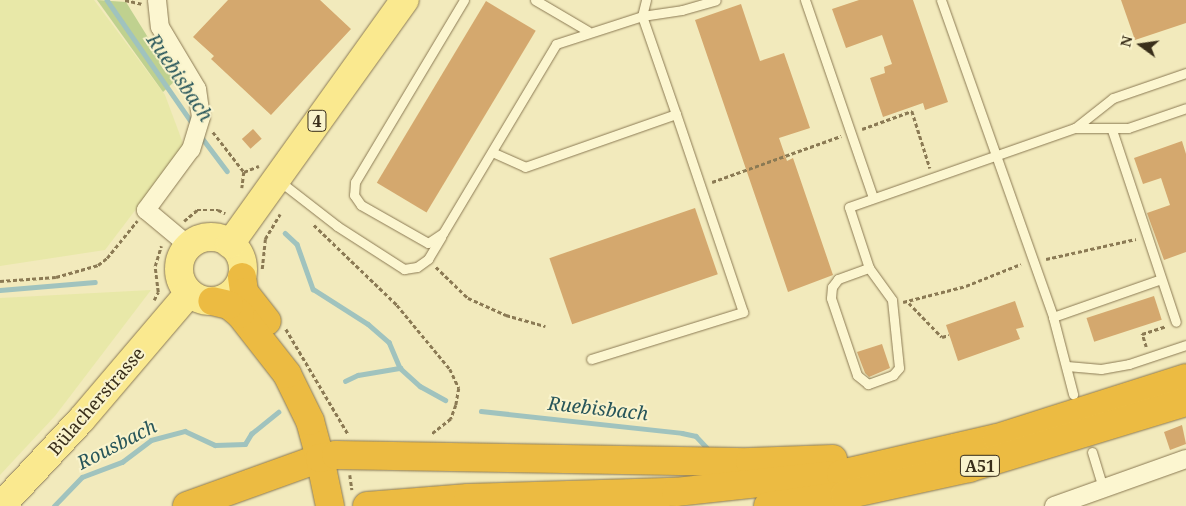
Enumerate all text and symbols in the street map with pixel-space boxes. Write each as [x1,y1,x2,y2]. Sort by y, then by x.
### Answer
north arrow [1116,20,1166,70]
water label: Ruebisbach [141,30,217,126]
text: N [1115,34,1137,49]
road number: 4 [307,108,327,134]
street label: Bülacherstrasse [43,343,149,459]
water label: Ruebisbach [547,392,649,426]
water label: Rousbach [73,415,161,475]
road number: A51 [959,452,1001,480]

